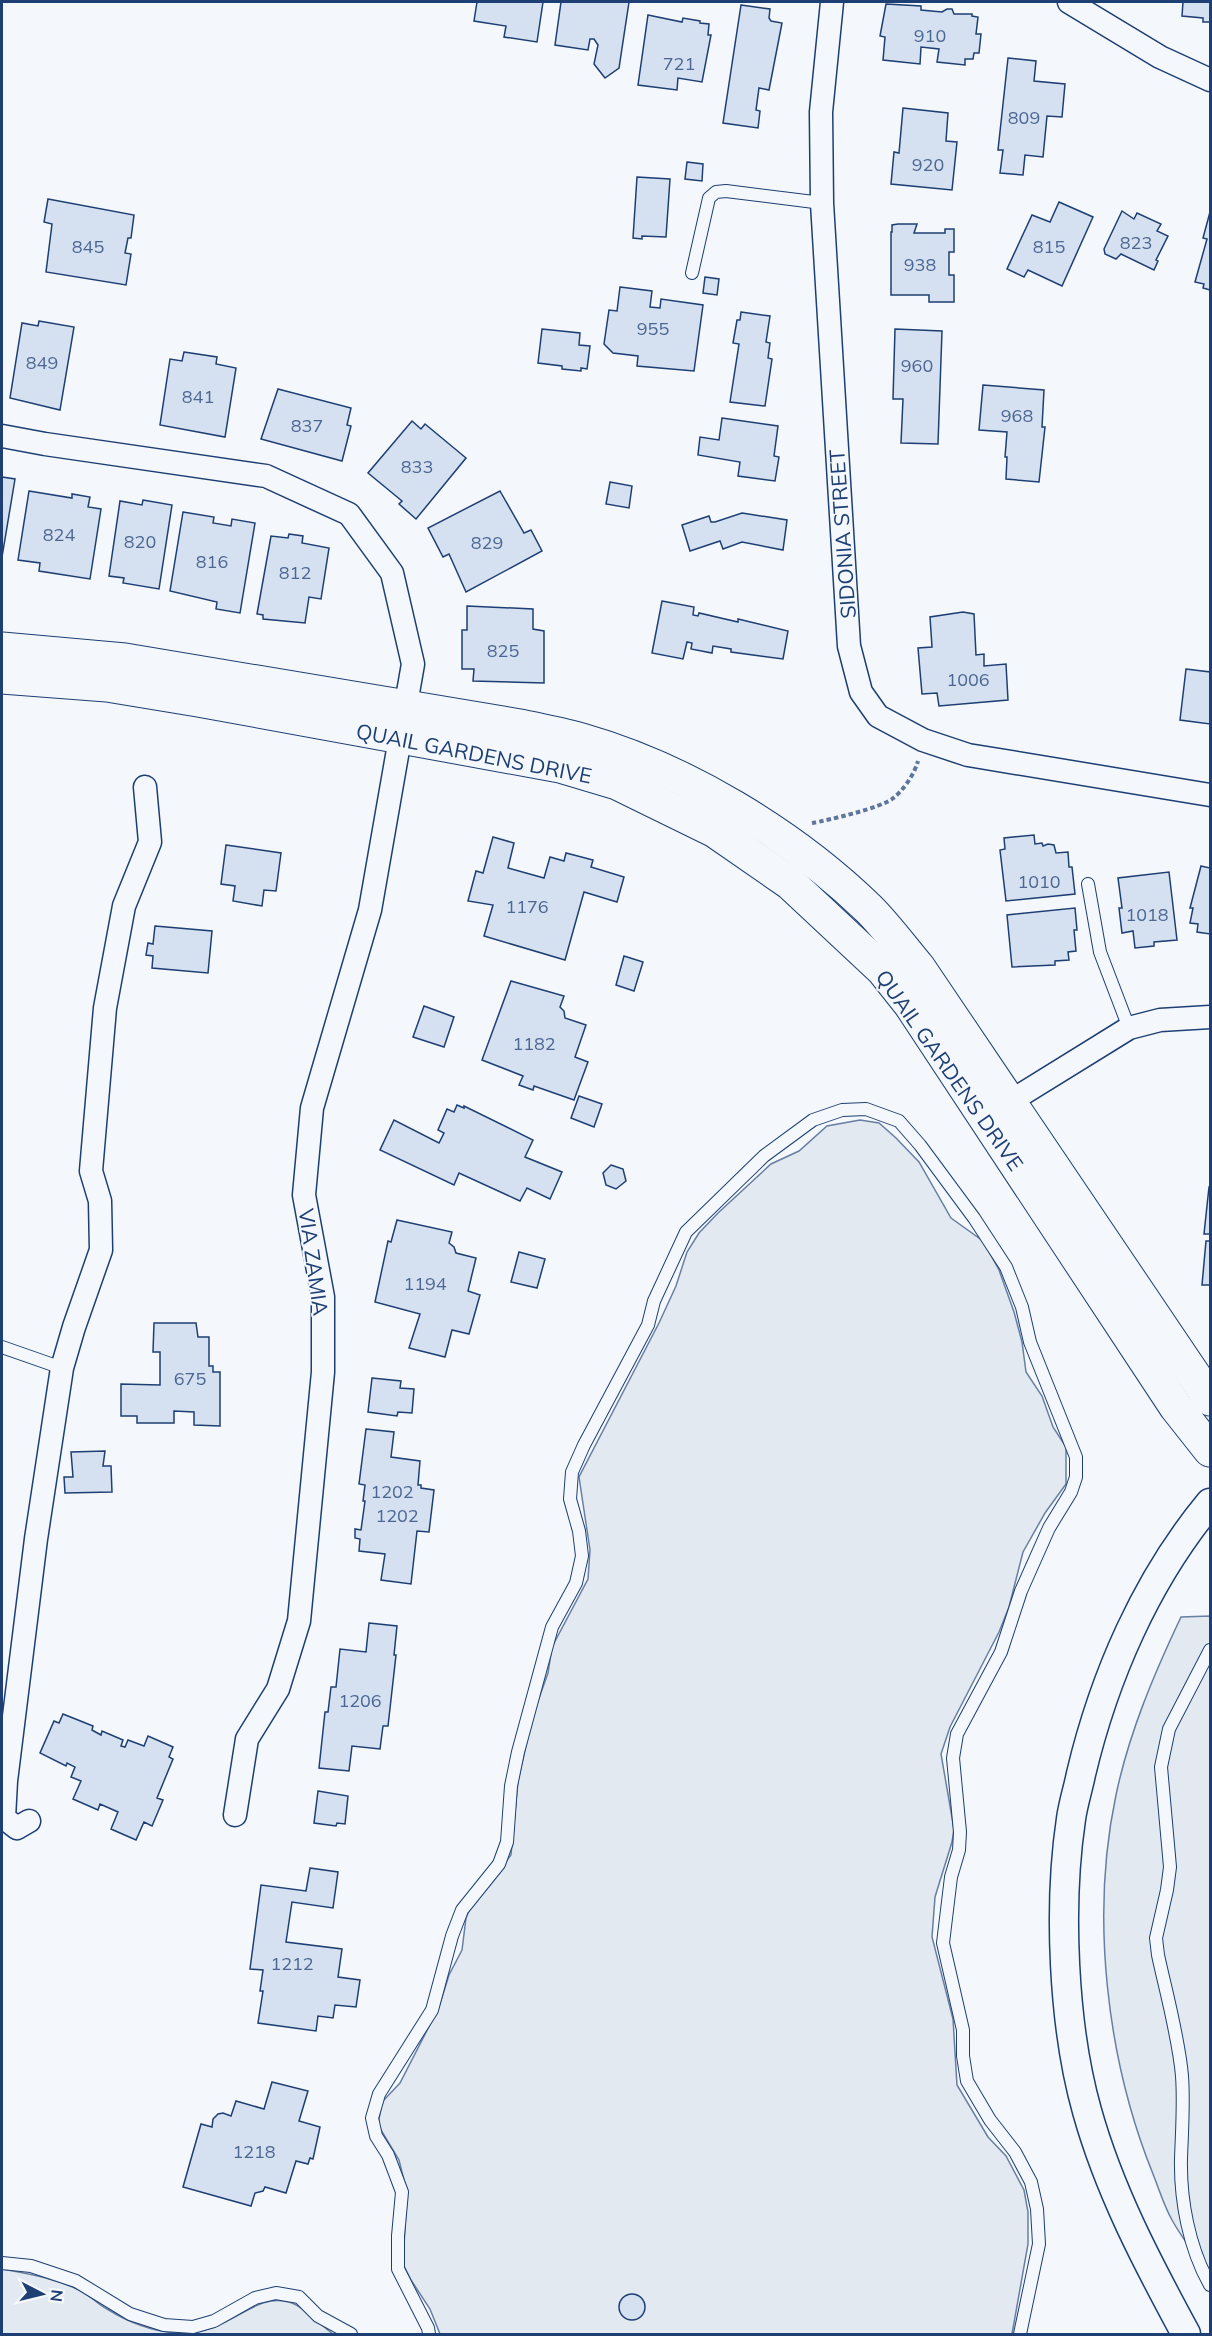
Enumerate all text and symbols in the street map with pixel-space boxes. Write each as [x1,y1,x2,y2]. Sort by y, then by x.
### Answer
house number: 910 [914,24,946,47]
house number: 721 [663,52,695,75]
house number: 809 [1008,106,1040,129]
house number: 920 [912,153,944,176]
house number: 823 [1120,231,1152,254]
house number: 845 [72,235,104,258]
house number: 815 [1033,235,1065,258]
house number: 938 [904,253,936,276]
house number: 955 [637,317,669,340]
house number: 849 [26,351,58,374]
house number: 960 [901,354,933,377]
house number: 841 [182,385,214,408]
house number: 968 [1001,404,1033,427]
house number: 837 [291,414,323,437]
street label: SIDONIA STREET [823,448,861,619]
house number: 833 [401,455,433,478]
house number: 824 [43,523,75,546]
house number: 820 [124,530,156,553]
house number: 829 [471,531,503,554]
house number: 816 [196,550,228,573]
house number: 812 [279,561,311,584]
house number: 825 [487,639,519,662]
house number: 1006 [946,668,990,691]
street label: QUAIL GARDENS DRIVE [354,717,594,789]
house number: 1010 [1017,870,1061,893]
house number: 1176 [505,895,549,918]
house number: 1018 [1125,903,1169,926]
street label: QUAIL GARDENS DRIVE [871,964,1029,1176]
house number: 1182 [512,1032,556,1055]
street label: VIA ZAMIA [294,1207,334,1318]
house number: 1194 [403,1272,447,1295]
house number: 675 [174,1367,206,1390]
house number: 1202 [370,1480,414,1503]
house number: 1202 [375,1504,419,1527]
house number: 1206 [338,1689,382,1712]
house number: 1212 [270,1952,314,1975]
house number: 1218 [232,2140,276,2163]
north arrow [12,2264,72,2324]
text: N [46,2289,68,2303]

